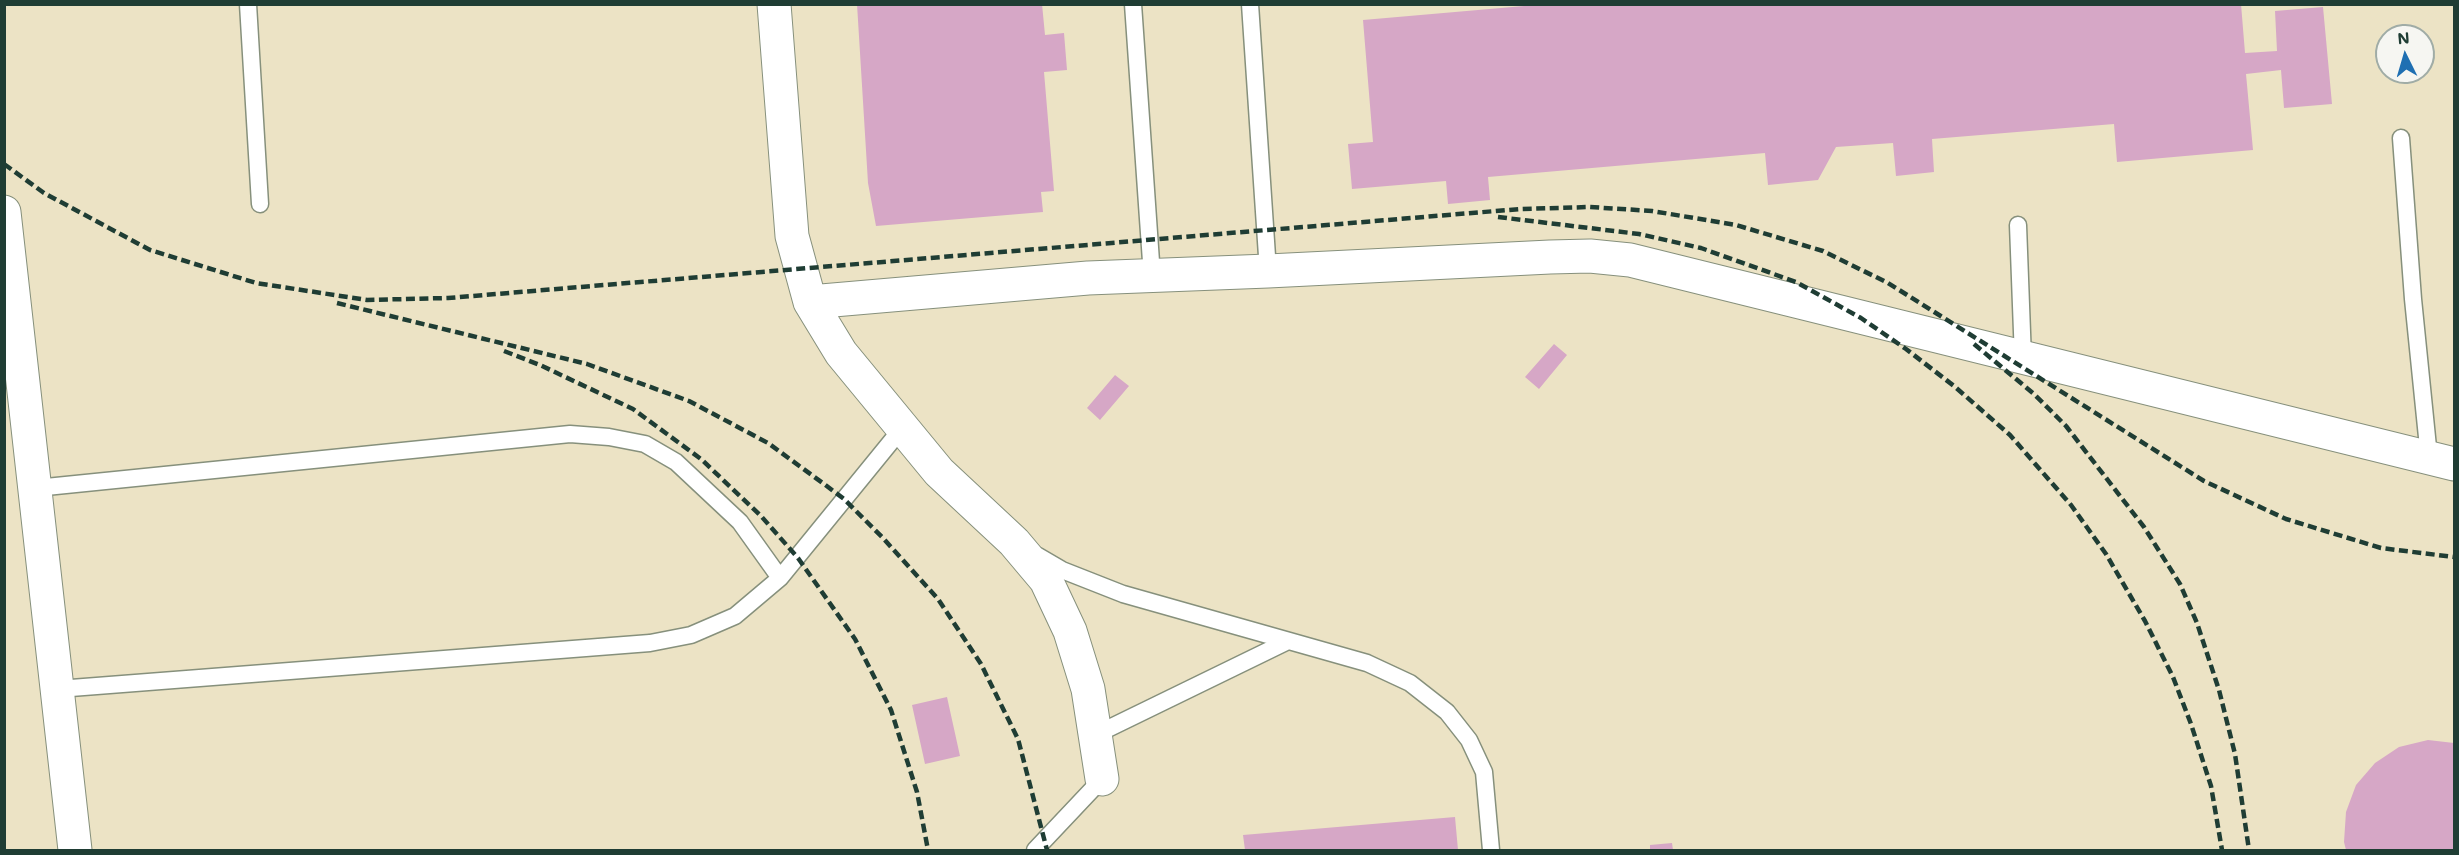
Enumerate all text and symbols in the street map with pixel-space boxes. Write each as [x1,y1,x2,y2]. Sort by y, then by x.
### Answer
north arrow [2375,24,2435,84]
text: N [2397,27,2411,49]

